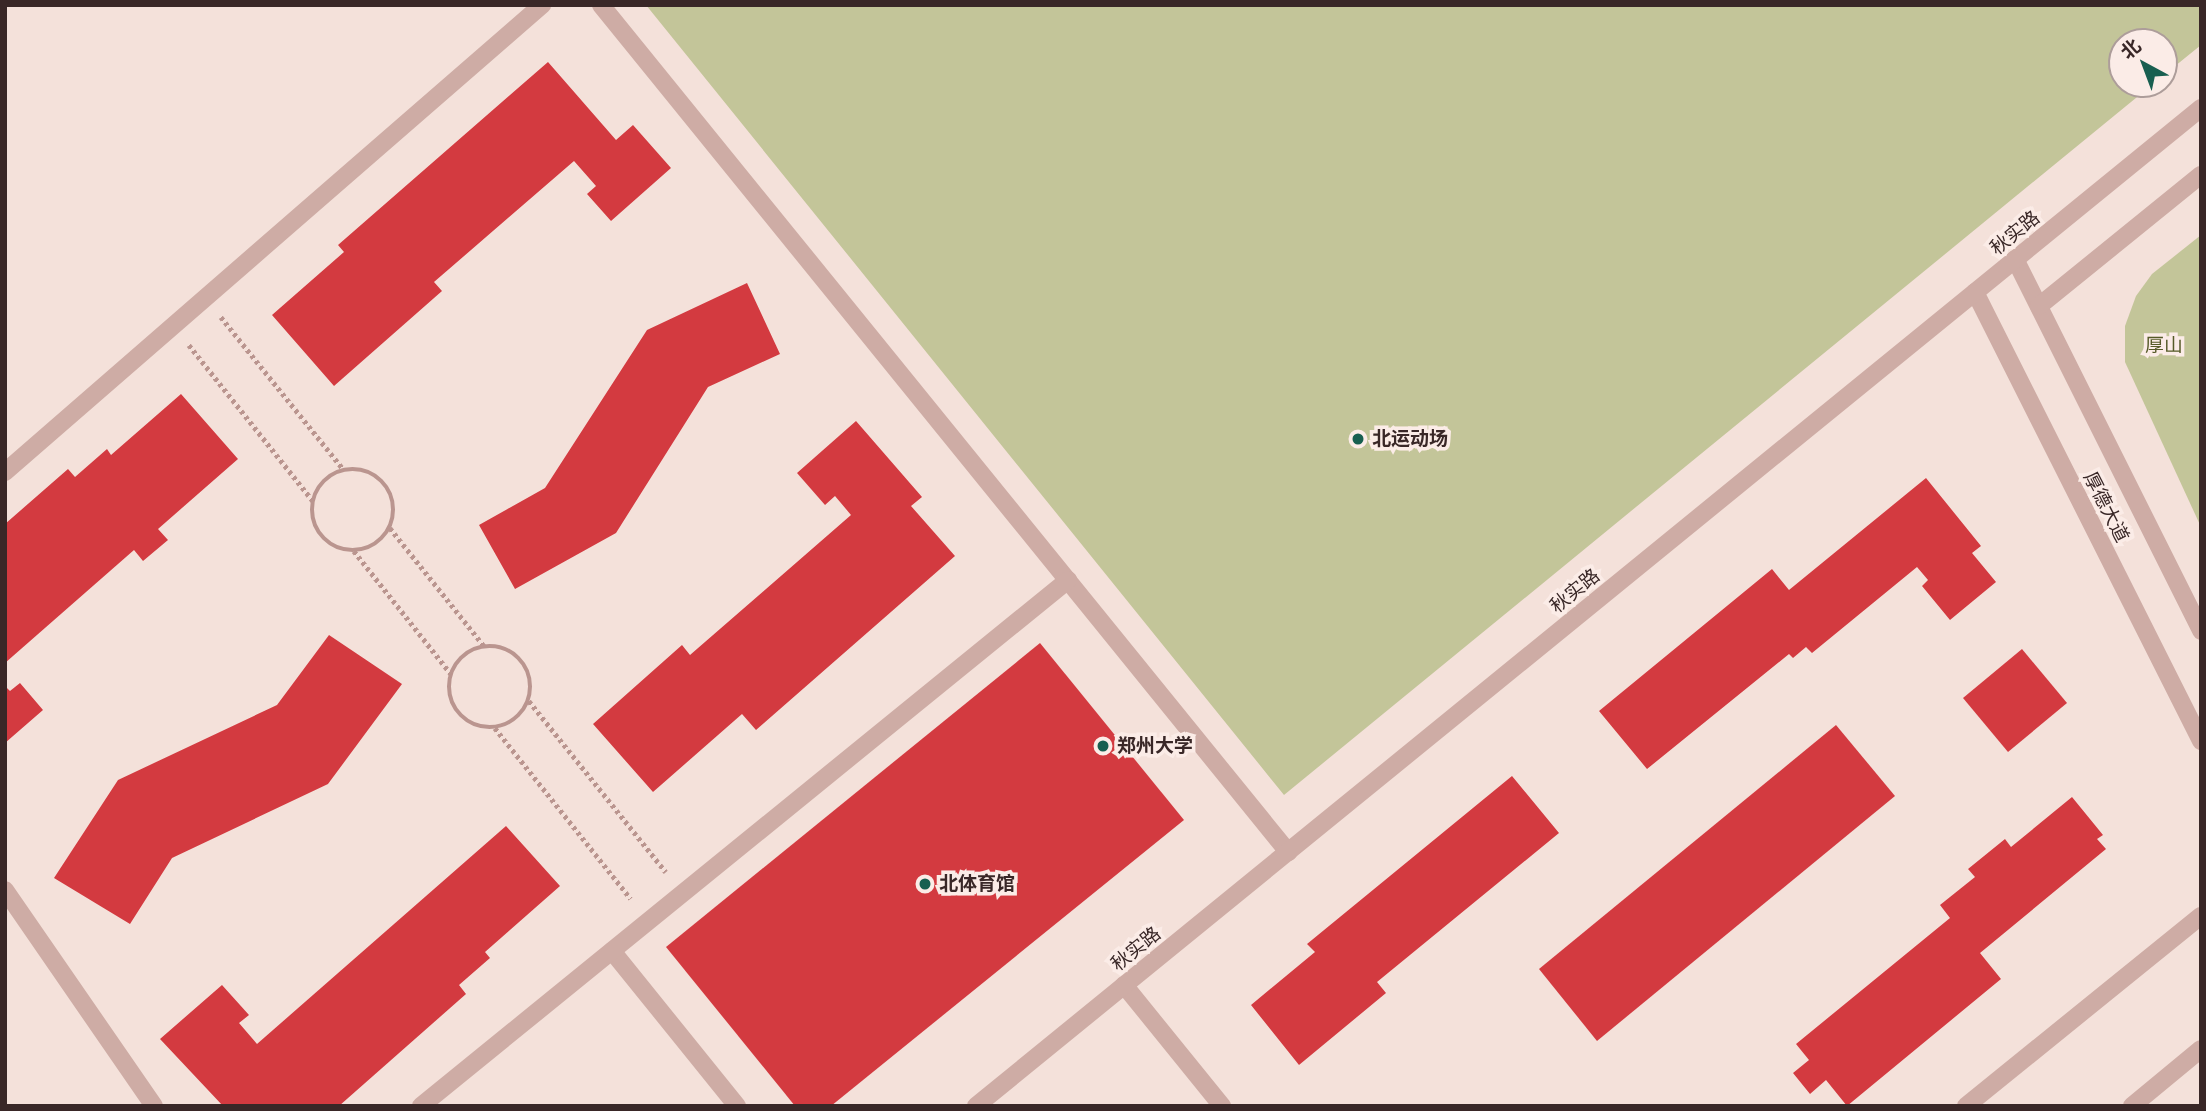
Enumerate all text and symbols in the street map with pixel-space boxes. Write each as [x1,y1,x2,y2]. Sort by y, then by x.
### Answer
north arrow [2108,28,2178,98]
text: 北 [2115,33,2146,64]
street label: 秋实路 [1986,206,2044,260]
park label: 厚山 [2145,335,2183,357]
place label: 北运动场 [1372,428,1448,450]
marker: 北运动场 [1350,431,1366,447]
street label: 厚德大道 [2079,468,2133,546]
street label: 秋实路 [1546,564,1604,618]
place label: 郑州大学 [1117,735,1193,757]
marker: 郑州大学 [1095,738,1111,754]
place label: 北体育馆 [939,873,1015,895]
marker: 北体育馆 [917,876,933,892]
street label: 秋实路 [1107,922,1165,976]

